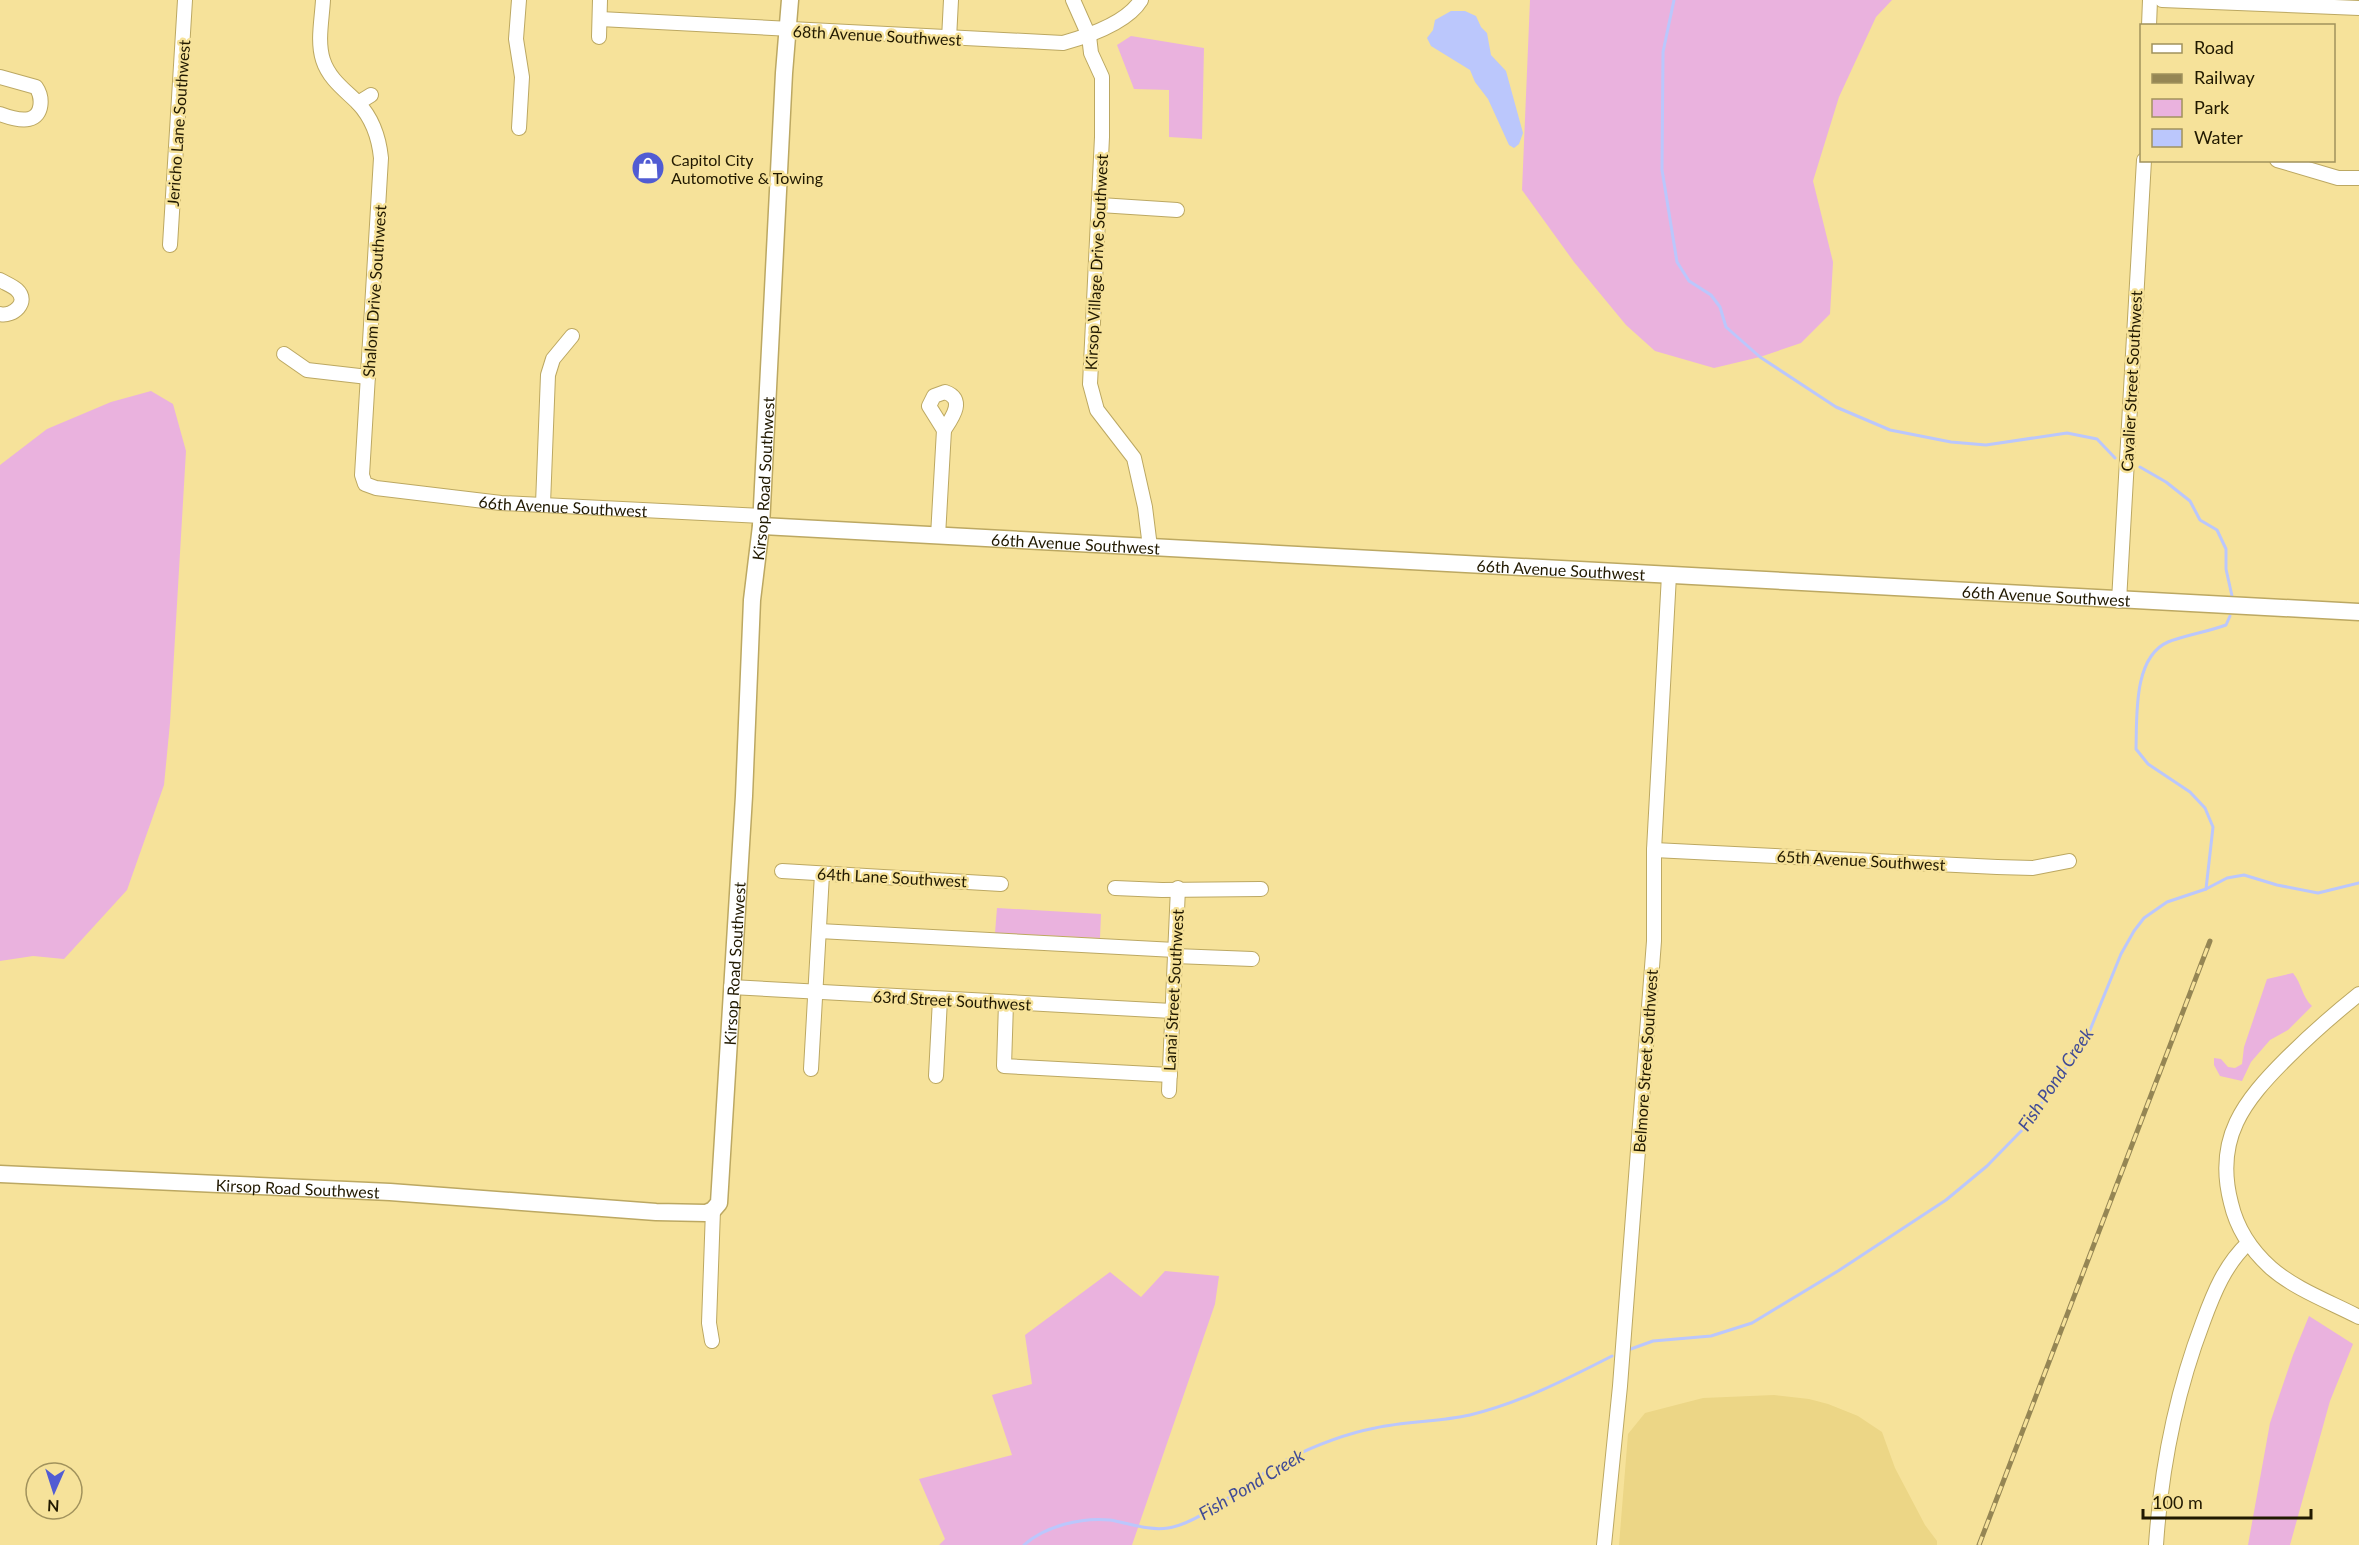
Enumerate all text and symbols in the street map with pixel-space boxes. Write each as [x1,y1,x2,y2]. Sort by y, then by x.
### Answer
street label: 68th Avenue Southwest [792,21,962,49]
legend [2140,24,2335,162]
text: Road [2194,36,2234,58]
street label: Jericho Lane Southwest [163,39,193,207]
text: Railway [2194,66,2255,88]
text: Park [2194,96,2230,118]
text: Water [2194,126,2243,148]
shop icon: Capitol City Automotive & Towing [630,150,666,186]
place label: Capitol City Automotive & Towing [671,150,823,187]
street label: Kirsop Village Drive Southwest [1081,153,1111,371]
street label: Shalom Drive Southwest [359,204,390,378]
street label: Cavalier Street Southwest [2117,290,2145,472]
street label: Kirsop Road Southwest [747,396,777,561]
street label: 66th Avenue Southwest [478,491,648,520]
street label: 66th Avenue Southwest [991,529,1161,557]
street label: 66th Avenue Southwest [1476,555,1646,583]
street label: 66th Avenue Southwest [1961,581,2131,609]
street label: 65th Avenue Southwest [1776,846,1946,874]
street label: 64th Lane Southwest [817,864,968,890]
street label: Kirsop Road Southwest [719,881,748,1046]
street label: Lanai Street Southwest [1159,908,1187,1071]
street label: Belmore Street Southwest [1629,968,1661,1153]
street label: 63rd Street Southwest [873,986,1032,1014]
water label: Fish Pond Creek [2012,1023,2098,1135]
street label: Kirsop Road Southwest [215,1174,380,1201]
water label: Fish Pond Creek [1194,1444,1308,1524]
north arrow [24,1461,84,1521]
scale bar [2143,1482,2311,1520]
text: 100 m [2152,1491,2203,1513]
text: N [47,1497,60,1516]

